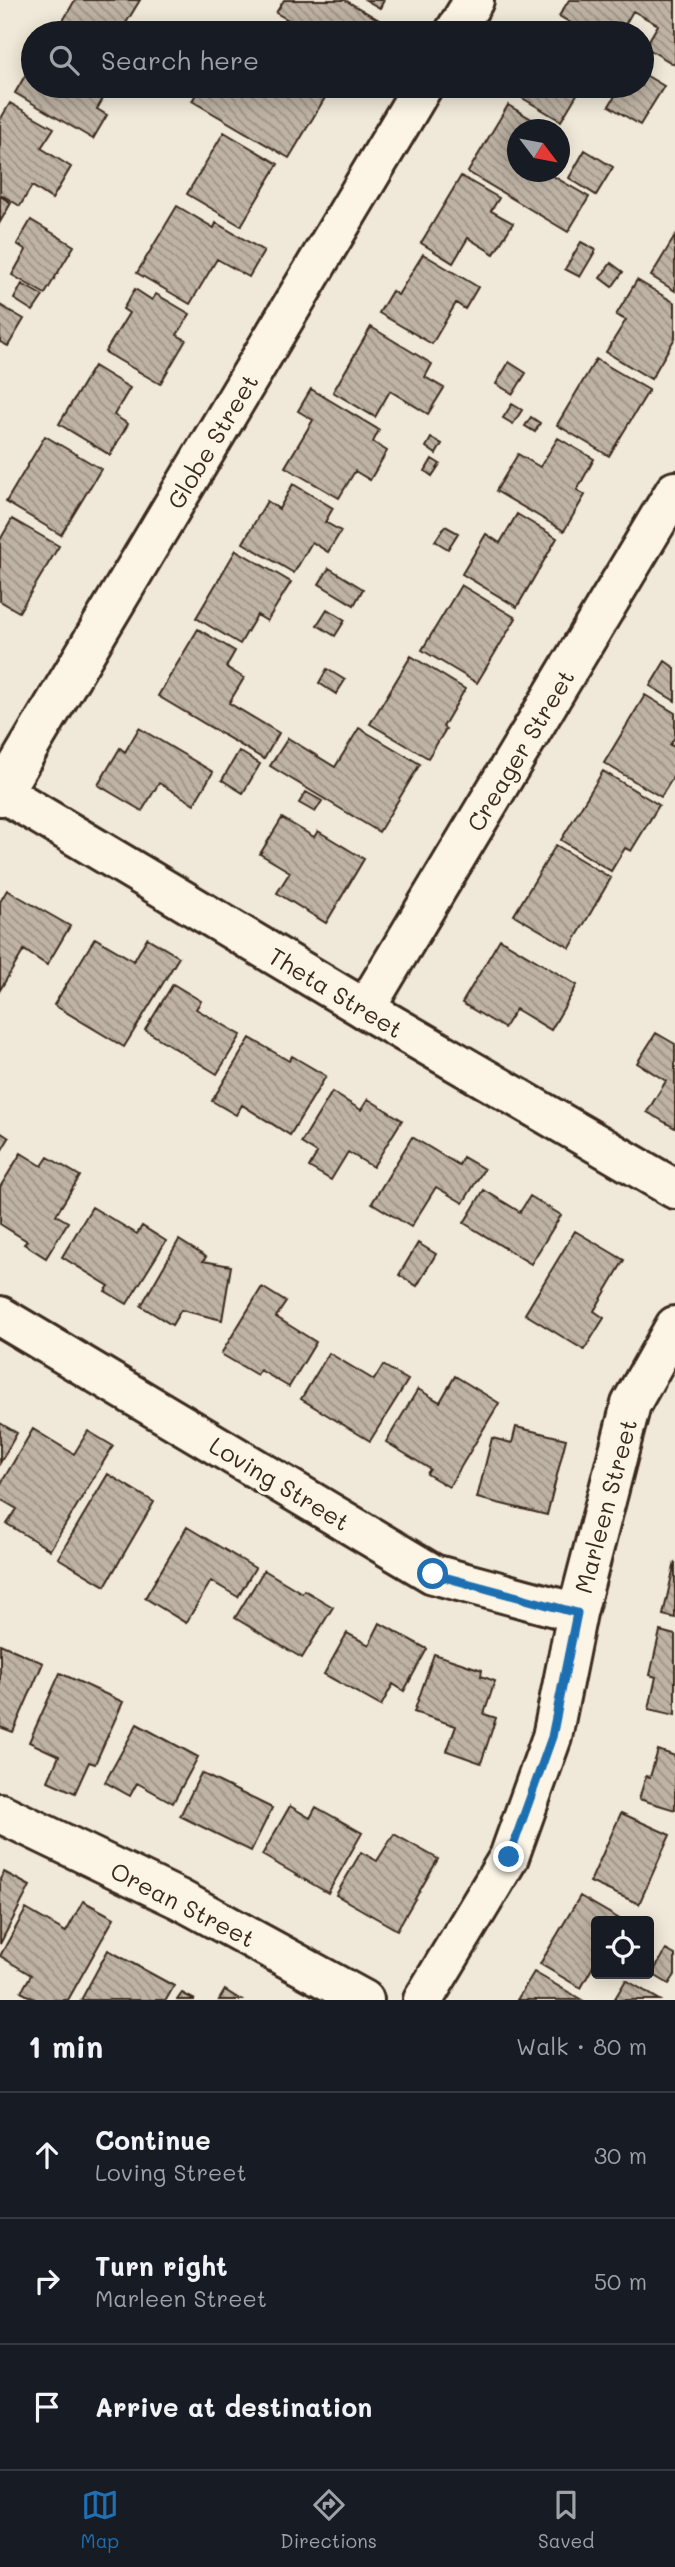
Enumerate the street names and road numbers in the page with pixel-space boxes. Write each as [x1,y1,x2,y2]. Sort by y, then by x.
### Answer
street label: Globe Street [160,368,264,514]
street label: Creager Street [459,663,581,837]
street label: Theta Street [263,940,409,1044]
street label: Marleen Street [567,1415,643,1597]
street label: Loving Street [204,1429,356,1537]
street label: Orean Street [105,1854,261,1954]

